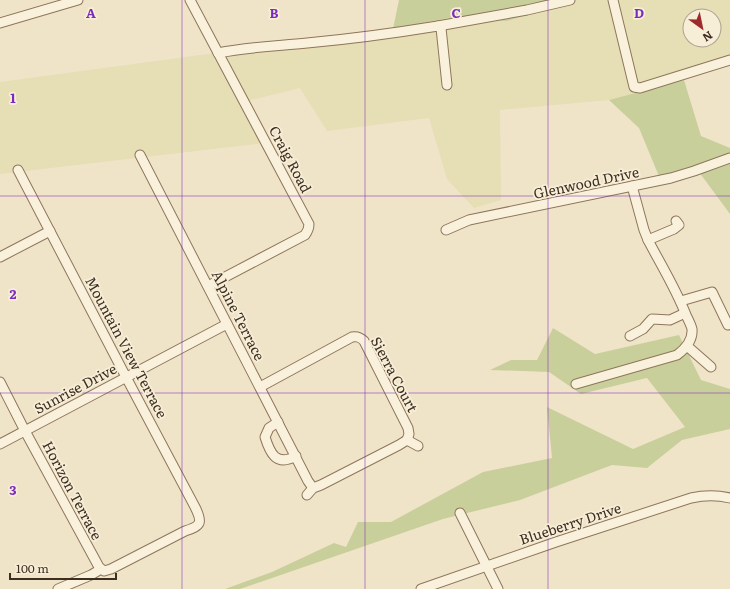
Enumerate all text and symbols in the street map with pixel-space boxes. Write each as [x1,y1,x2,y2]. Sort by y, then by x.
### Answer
text: A [86,3,96,22]
text: B [270,3,279,22]
text: C [451,3,461,22]
text: D [634,3,644,22]
north arrow [682,8,722,48]
text: N [700,28,716,46]
text: 1 [10,88,16,107]
street label: Craig Road [265,122,317,196]
street label: Glenwood Drive [531,161,641,203]
street label: Alpine Terrace [208,266,270,364]
street label: Mountain View Terrace [81,273,173,421]
text: 2 [10,284,17,303]
street label: Sierra Court [367,333,423,416]
street label: Sunrise Drive [30,358,120,418]
street label: Horizon Terrace [39,437,107,543]
text: 3 [9,480,17,499]
street label: Blueberry Drive [517,497,623,549]
scale bar [10,555,116,581]
text: 100 m [16,559,49,577]

